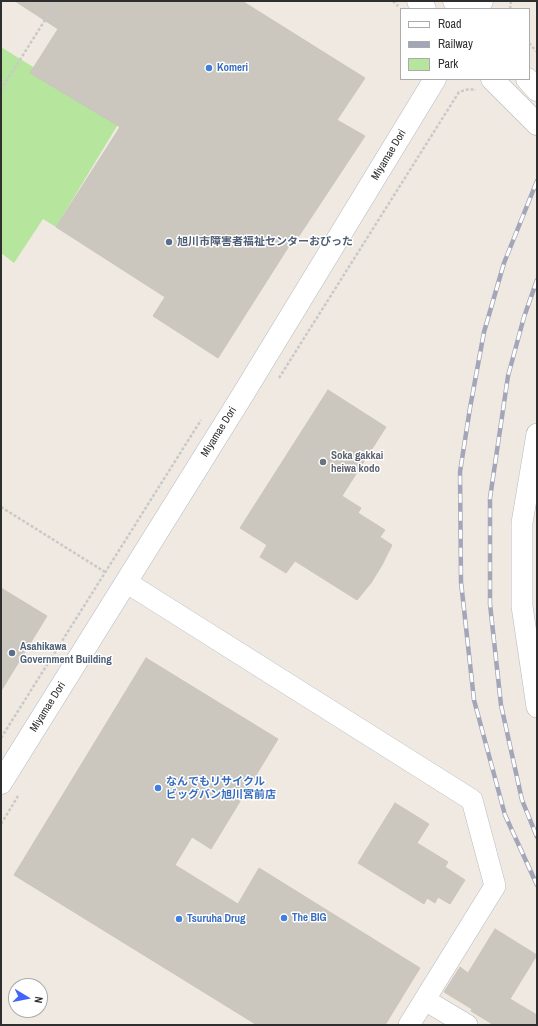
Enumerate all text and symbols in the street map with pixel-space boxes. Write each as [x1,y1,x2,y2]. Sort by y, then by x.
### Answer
legend [400,8,530,80]
text: Road [438,16,462,32]
text: Railway [438,36,473,52]
text: Park [438,56,458,72]
place label: Komeri [217,61,248,75]
marker: Komeri [204,63,214,73]
street label: Miyamae Dori [369,127,409,183]
place label: 旭川市障害者福祉センターおぴった [177,235,353,249]
marker: 旭川市障害者福祉センターおぴった [164,237,174,247]
street label: Miyamae Dori [198,404,240,460]
place label: Soka gakkai heiwa kodo [331,449,383,475]
marker: Soka gakkai heiwa kodo [318,457,328,467]
place label: Asahikawa Government Building [20,640,112,666]
marker: Asahikawa Government Building [7,648,17,658]
street label: Miyamae Dori [27,679,69,735]
place label: なんでもリサイクル ビッグバン旭川宮前店 [166,775,276,801]
marker: なんでもリサイクル ビッグバン旭川宮前店 [153,783,163,793]
place label: The BIG [292,911,327,925]
place label: Tsuruha Drug [187,912,245,926]
marker: The BIG [279,913,289,923]
marker: Tsuruha Drug [174,914,184,924]
north arrow [8,978,48,1018]
text: N [31,995,46,1004]

